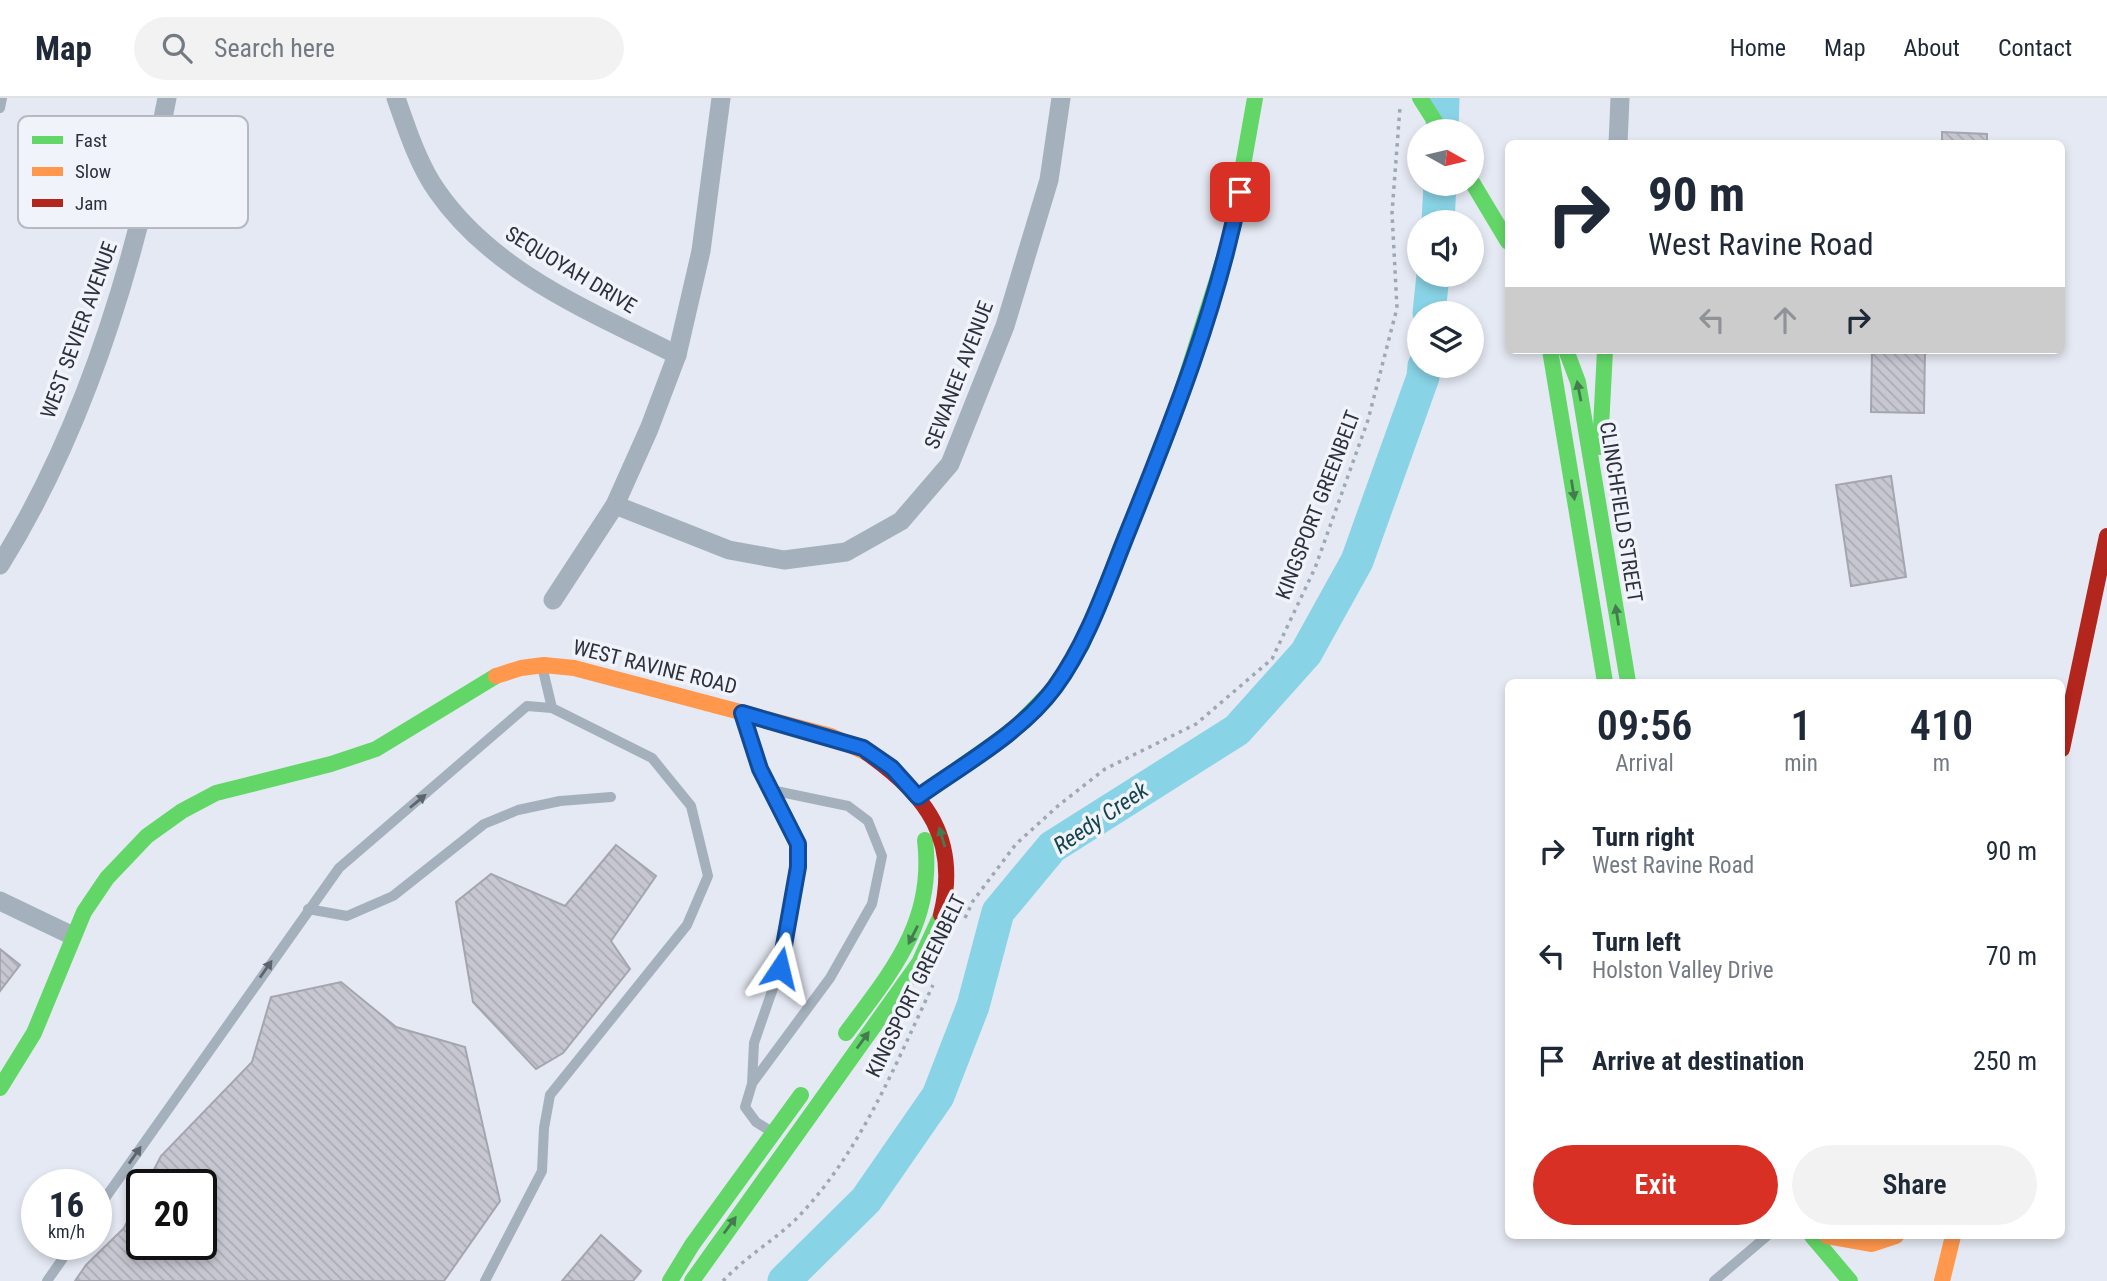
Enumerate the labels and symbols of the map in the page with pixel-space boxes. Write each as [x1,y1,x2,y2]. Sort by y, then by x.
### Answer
legend [18,116,248,228]
north arrow [1407,119,1484,196]
text: Fast [75,129,107,152]
text: Slow [75,160,111,183]
pin [1210,162,1270,222]
text: Jam [75,192,108,215]
street label: SEQUOYAH DRIVE [501,221,641,319]
street label: WEST SEVIER AVENUE [36,238,122,422]
street label: SEWANEE AVENUE [920,298,998,452]
one-way arrow [1573,380,1584,402]
street label: KINGSPORT GREENBELT [1271,407,1365,603]
street label: CLINCHFIELD STREET [1595,420,1647,604]
one-way arrow [1568,479,1579,501]
one-way arrow [1611,604,1622,626]
street label: WEST RAVINE ROAD [571,635,739,699]
water label: Reedy Creek [1048,776,1154,860]
one-way arrow [409,794,426,809]
one-way arrow [936,826,947,848]
street label: KINGSPORT GREENBELT [861,891,971,1081]
one-way arrow [907,925,919,945]
position arrow [743,931,817,1005]
one-way arrow [259,960,273,978]
one-way arrow [856,1031,870,1049]
one-way arrow [128,1146,142,1164]
speed limit sign: 20 [126,1169,217,1260]
one-way arrow [723,1216,737,1234]

